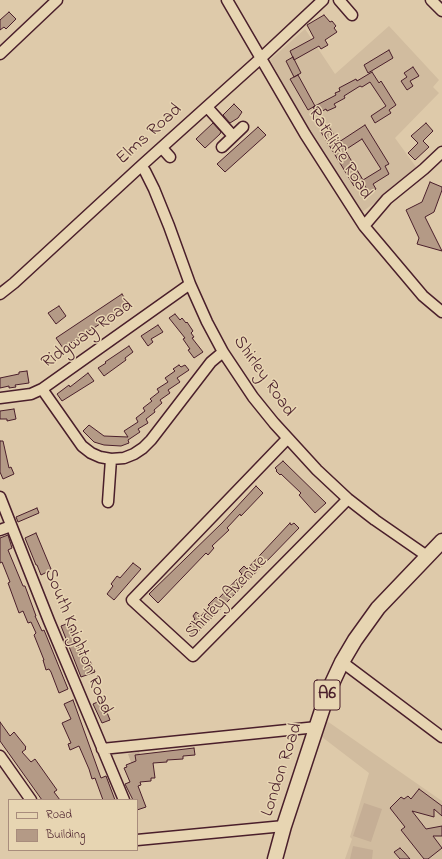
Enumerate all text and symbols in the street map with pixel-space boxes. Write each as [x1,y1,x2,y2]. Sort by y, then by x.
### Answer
street label: Elms Road [113,100,187,170]
street label: Ratcliffe Road [302,104,376,204]
street label: Ridgway Road [38,296,138,374]
street label: Shirley Road [227,332,299,422]
street label: Shirley Avenue [182,552,272,644]
street label: South Knighton Road [38,566,116,718]
road number: A6 [314,680,340,710]
street label: London Road [258,721,308,819]
legend [8,799,138,851]
text: Road [46,806,72,824]
text: Building [46,826,85,844]

